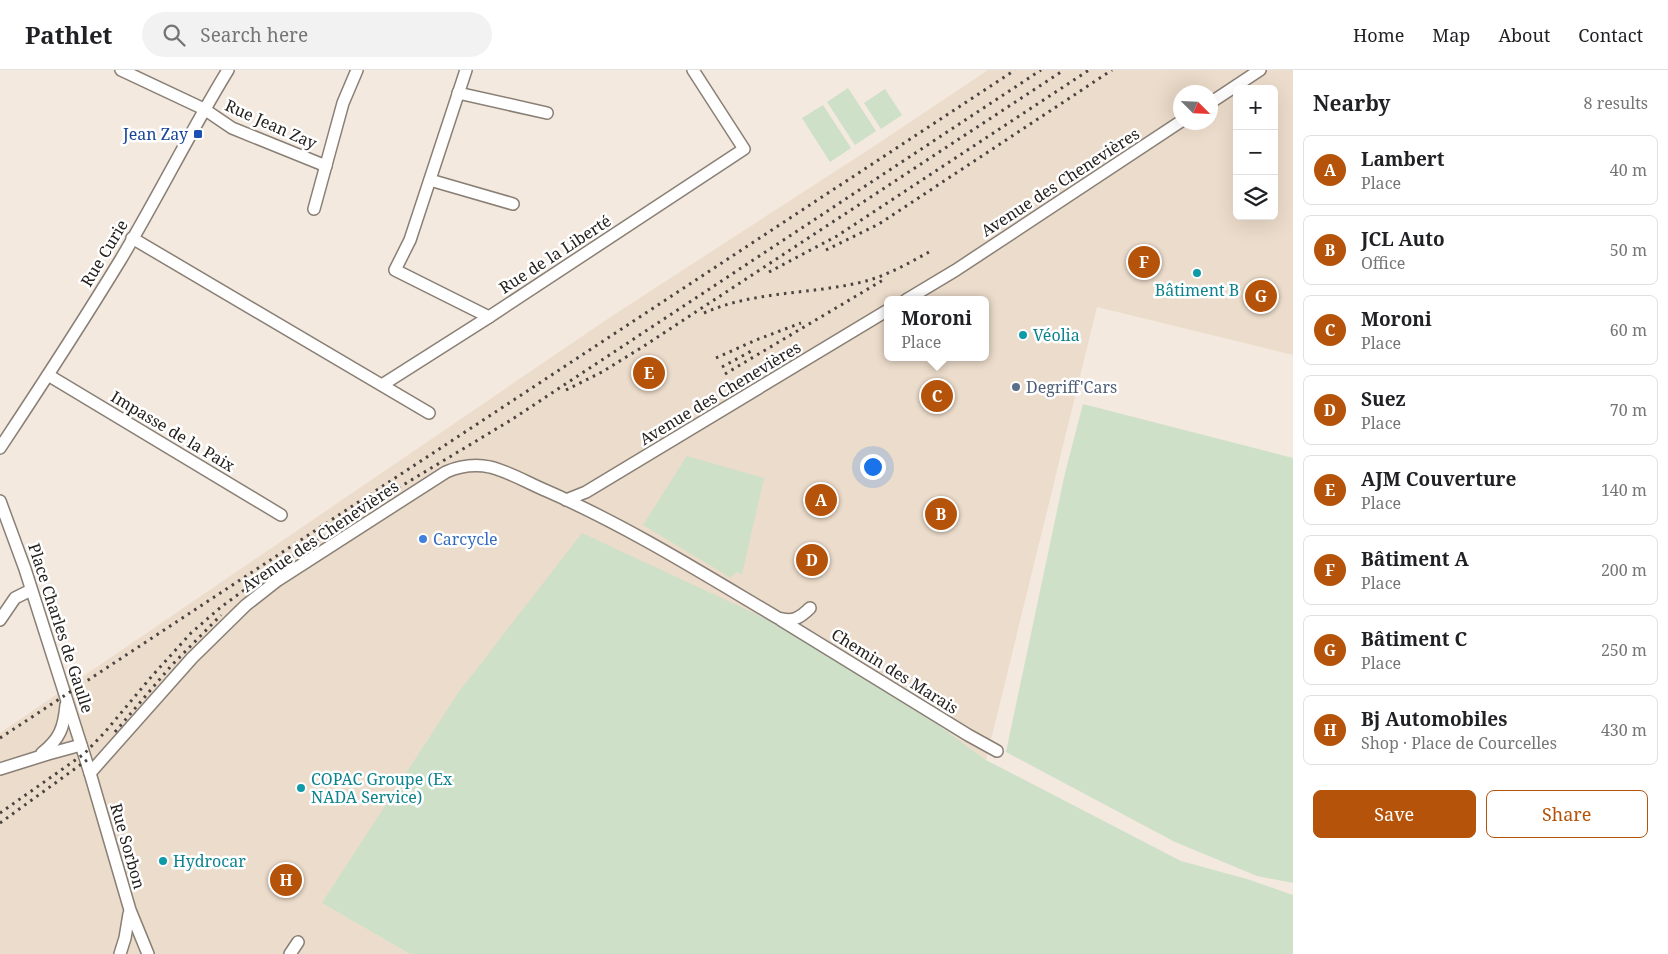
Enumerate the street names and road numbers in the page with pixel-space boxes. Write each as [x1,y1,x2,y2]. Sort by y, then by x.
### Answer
street label: Rue Jean Zay [222,94,321,154]
street label: Avenue des Chenevières [977,122,1143,242]
street label: Rue de la Liberté [495,210,615,298]
street label: Rue Curie [75,215,133,291]
street label: Avenue des Chenevières [635,336,805,450]
street label: Impasse de la Paix [107,385,240,477]
street label: Avenue des Chenevières [237,475,403,597]
street label: Place Charles de Gaulle [23,540,99,716]
street label: Chemin des Marais [827,623,963,719]
street label: Rue Sorbon [105,801,151,891]

